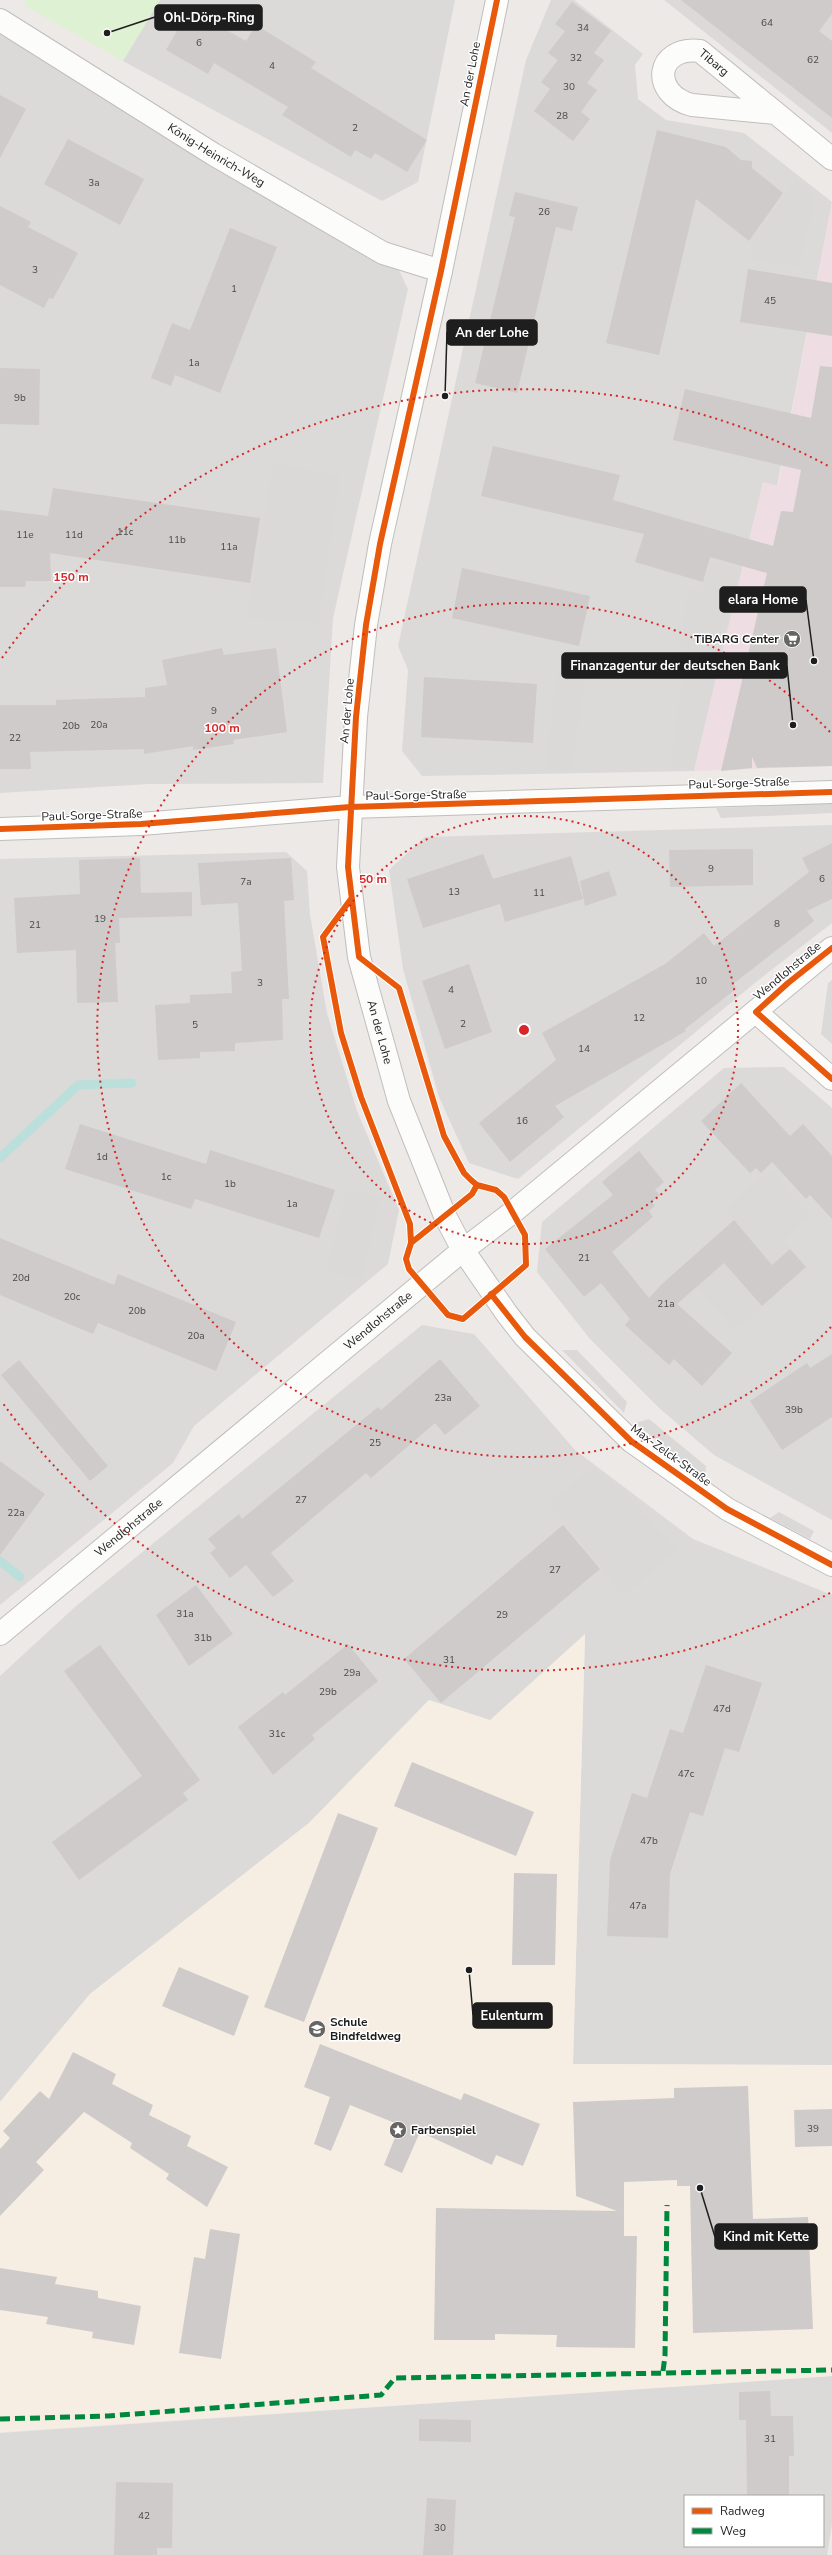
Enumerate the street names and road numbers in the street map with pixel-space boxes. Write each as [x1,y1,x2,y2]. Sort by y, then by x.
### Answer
street label: An der Lohe [456,40,484,108]
street label: Tibarg [695,45,732,80]
street label: König-Heinrich-Weg [165,119,268,191]
street label: An der Lohe [336,678,358,744]
street label: Paul-Sorge-Straße [688,773,790,793]
street label: Paul-Sorge-Straße [365,786,467,804]
street label: Paul-Sorge-Straße [41,805,143,825]
street label: Wendlohstraße [750,938,824,1004]
street label: An der Lohe [363,998,396,1066]
street label: Wendlohstraße [340,1288,415,1354]
street label: Max-Zelck-Straße [627,1420,715,1490]
street label: Wendlohstraße [91,1494,166,1560]

